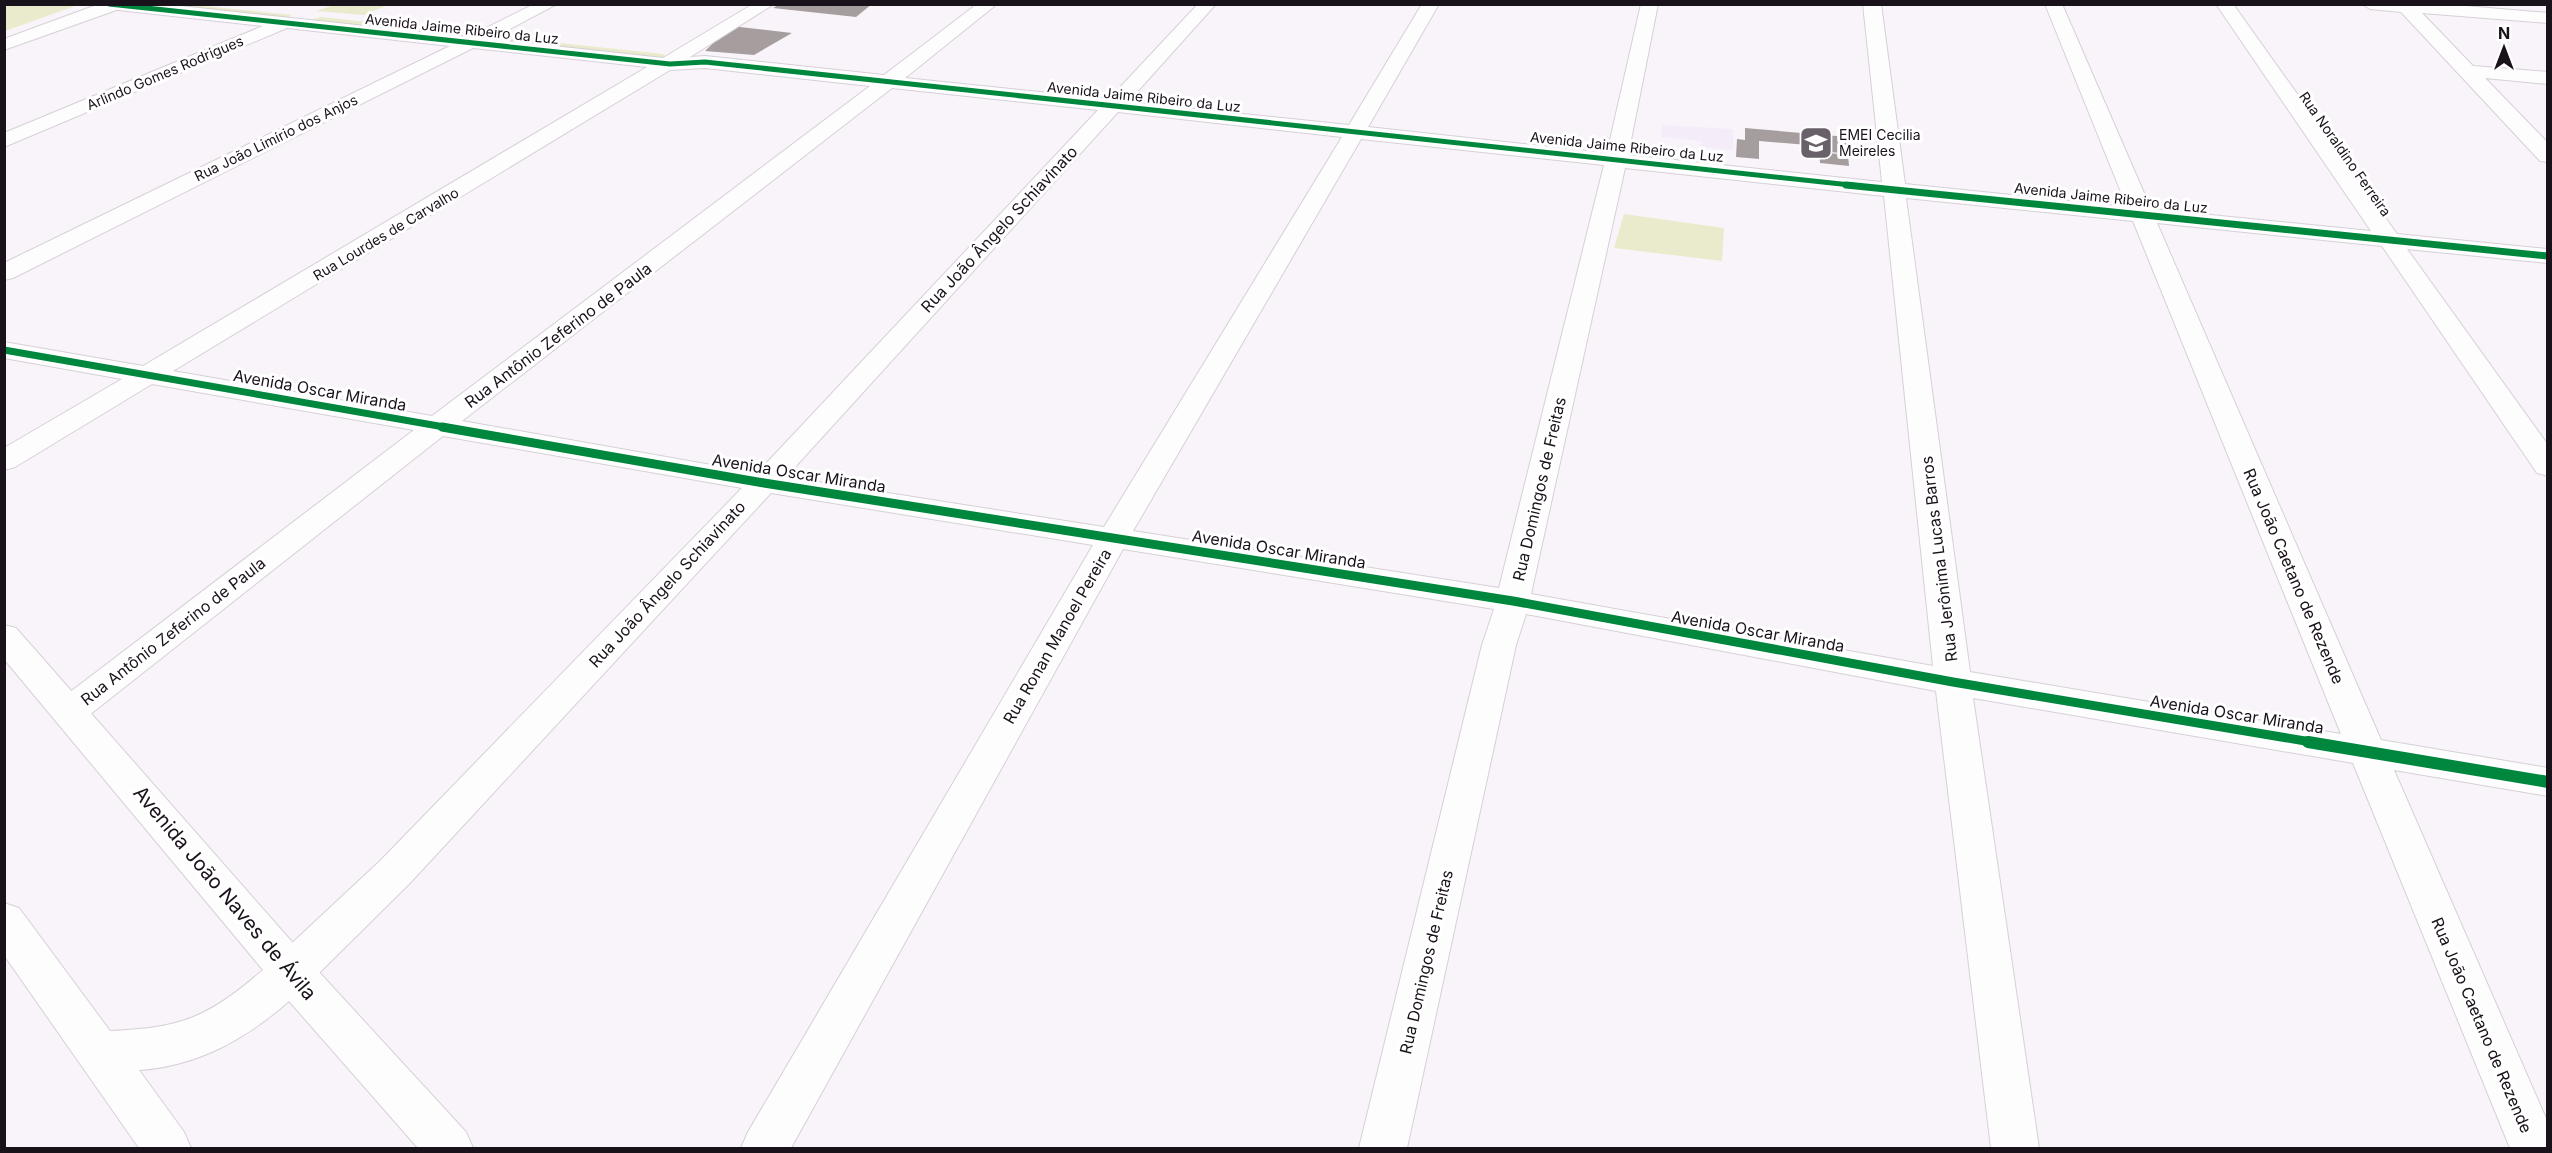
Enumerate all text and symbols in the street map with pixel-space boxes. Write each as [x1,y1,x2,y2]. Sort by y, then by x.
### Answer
street label: Avenida Jaime Ribeiro da Luz [365,10,560,47]
north arrow [2474,18,2534,78]
text: N [2498,23,2510,43]
street label: Arlindo Gomes Rodrigues [84,32,246,113]
street label: Avenida Jaime Ribeiro da Luz [1047,78,1242,115]
street label: Rua Noraldino Ferreira [2296,88,2395,219]
street label: Rua João Limírio dos Anjos [191,91,360,185]
school or university icon: EMEI Cecilia Meireles [1798,125,1834,161]
place label: EMEI Cecilia Meireles [1839,126,1921,159]
street label: Avenida Jaime Ribeiro da Luz [1530,128,1725,165]
street label: Rua João Ângelo Schiavinato [917,142,1081,316]
street label: Avenida Jaime Ribeiro da Luz [2014,179,2209,216]
street label: Rua Lourdes de Carvalho [310,183,462,284]
street label: Rua Antônio Zeferino de Paula [461,258,655,412]
street label: Avenida Oscar Miranda [232,365,408,415]
street label: Rua Domingos de Freitas [1508,395,1570,583]
street label: Avenida Oscar Miranda [711,449,887,497]
street label: Rua Jerônima Lucas Barros [1916,455,1962,663]
street label: Rua João Caetano de Rezende [2239,465,2349,687]
street label: Rua João Ângelo Schiavinato [585,497,749,671]
street label: Avenida Oscar Miranda [1191,525,1367,573]
street label: Rua Ronan Manoel Pereira [999,545,1115,727]
street label: Rua Antônio Zeferino de Paula [77,553,269,709]
street label: Avenida Oscar Miranda [1670,606,1846,656]
street label: Avenida Oscar Miranda [2149,690,2325,738]
street label: Avenida João Naves de Ávila [128,780,322,1005]
street label: Rua Domingos de Freitas [1395,868,1457,1056]
street label: Rua João Caetano de Rezende [2427,914,2537,1136]

